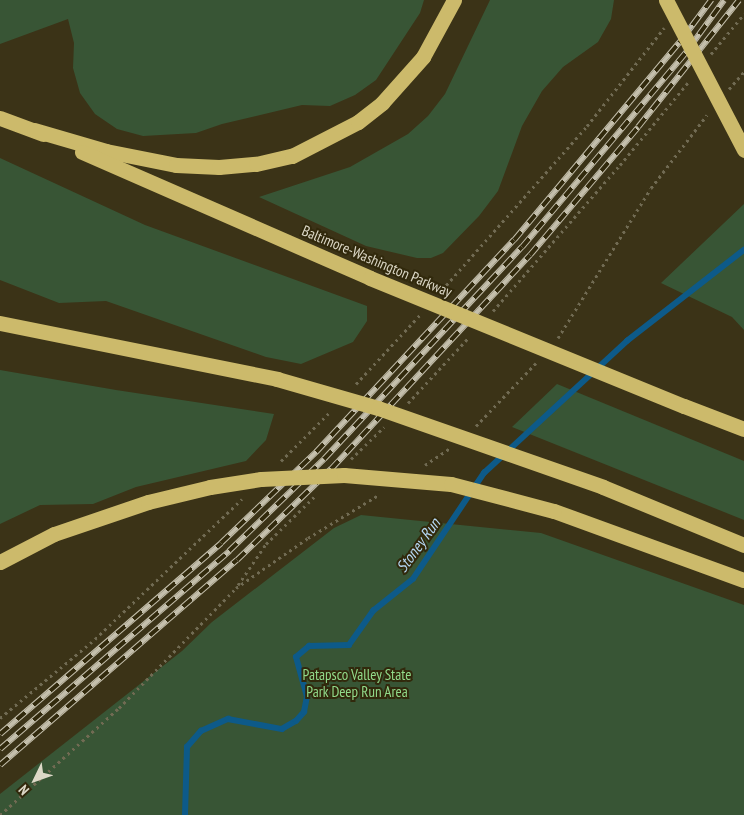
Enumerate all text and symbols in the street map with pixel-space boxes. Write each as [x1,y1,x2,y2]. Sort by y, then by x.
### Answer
street label: Baltimore-Washington Parkway [299,221,455,301]
water label: Stoney Run [392,514,444,576]
park label: Patapsco Valley State Park Deep Run Area [302,665,412,700]
north arrow [10,755,60,805]
text: N [15,781,33,799]

